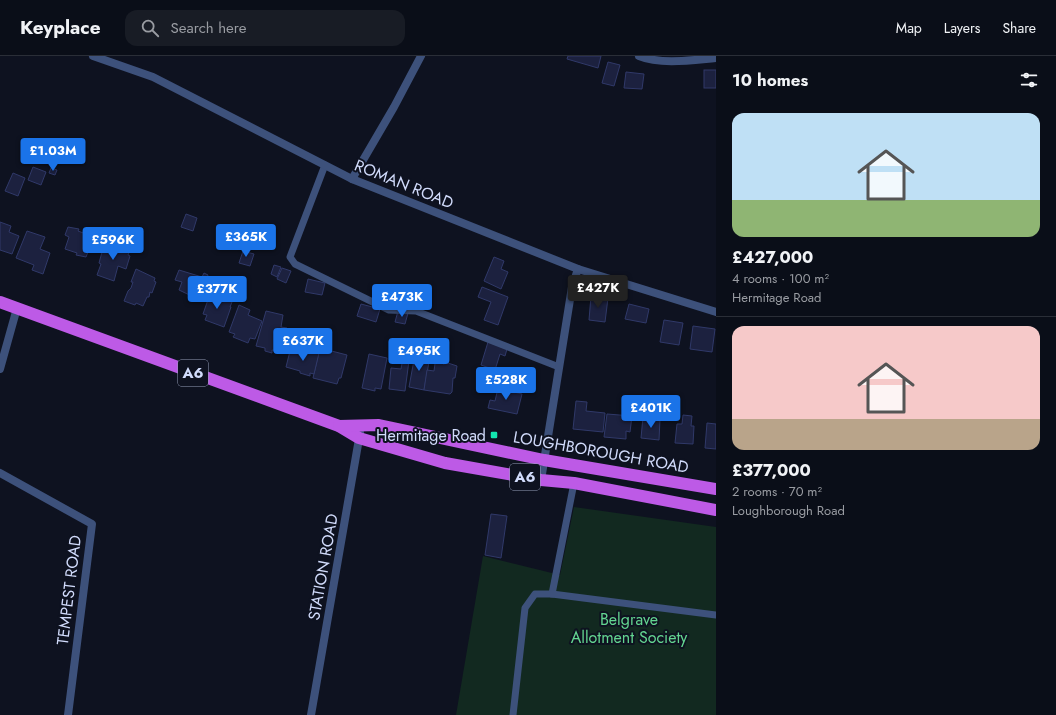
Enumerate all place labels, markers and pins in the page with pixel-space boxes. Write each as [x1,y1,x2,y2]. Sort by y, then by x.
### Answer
pin: £1.03M [20,138,86,172]
pin: £365K [218,224,274,258]
pin: £596K [85,227,141,261]
pin: £427K [570,275,626,309]
pin: £377K [189,276,245,310]
pin: £473K [374,284,430,318]
pin: £637K [275,328,331,362]
pin: £495K [391,338,447,372]
pin: £528K [478,367,534,401]
pin: £401K [623,395,679,429]
place label: Hermitage Road [376,424,486,447]
marker: Hermitage Road [489,430,499,440]

